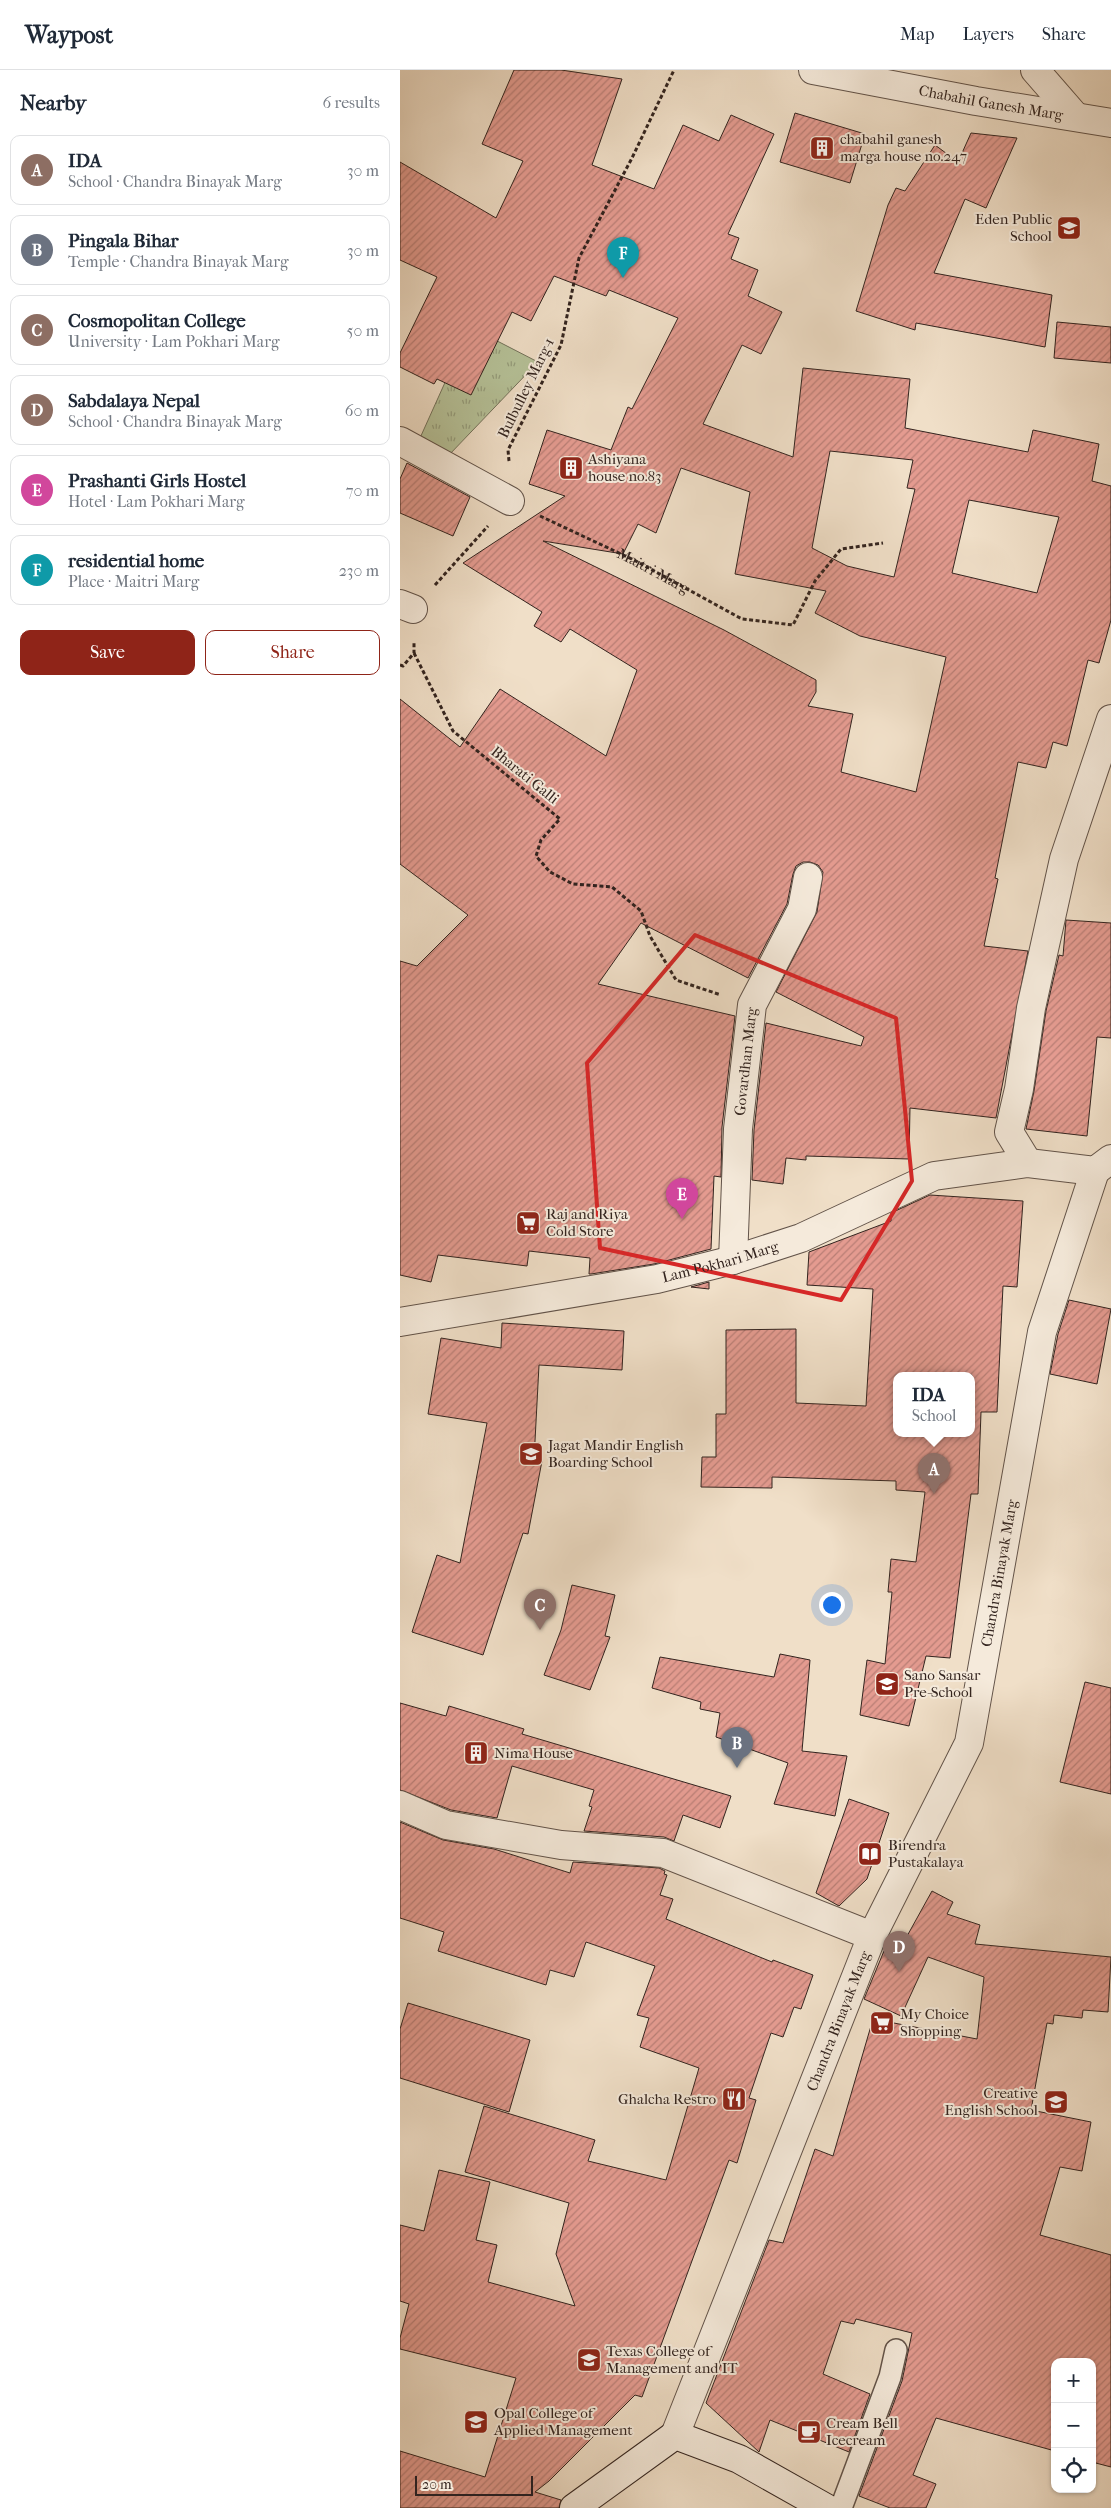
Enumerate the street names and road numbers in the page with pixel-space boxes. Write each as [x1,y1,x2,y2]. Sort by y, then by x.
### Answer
street label: Chabahil Ganesh Marg [917,81,1066,124]
street label: Bulbulley Marg-1 [494,335,558,441]
street label: Maitri Marg [614,544,694,598]
street label: Bharati Galli [488,742,563,808]
street label: Govardhan Marg [731,1005,761,1117]
street label: Lam Pokhari Marg [660,1237,782,1286]
street label: Chandra Binayak Marg [977,1497,1021,1648]
street label: Chandra Binayak Marg [803,1947,875,2094]

